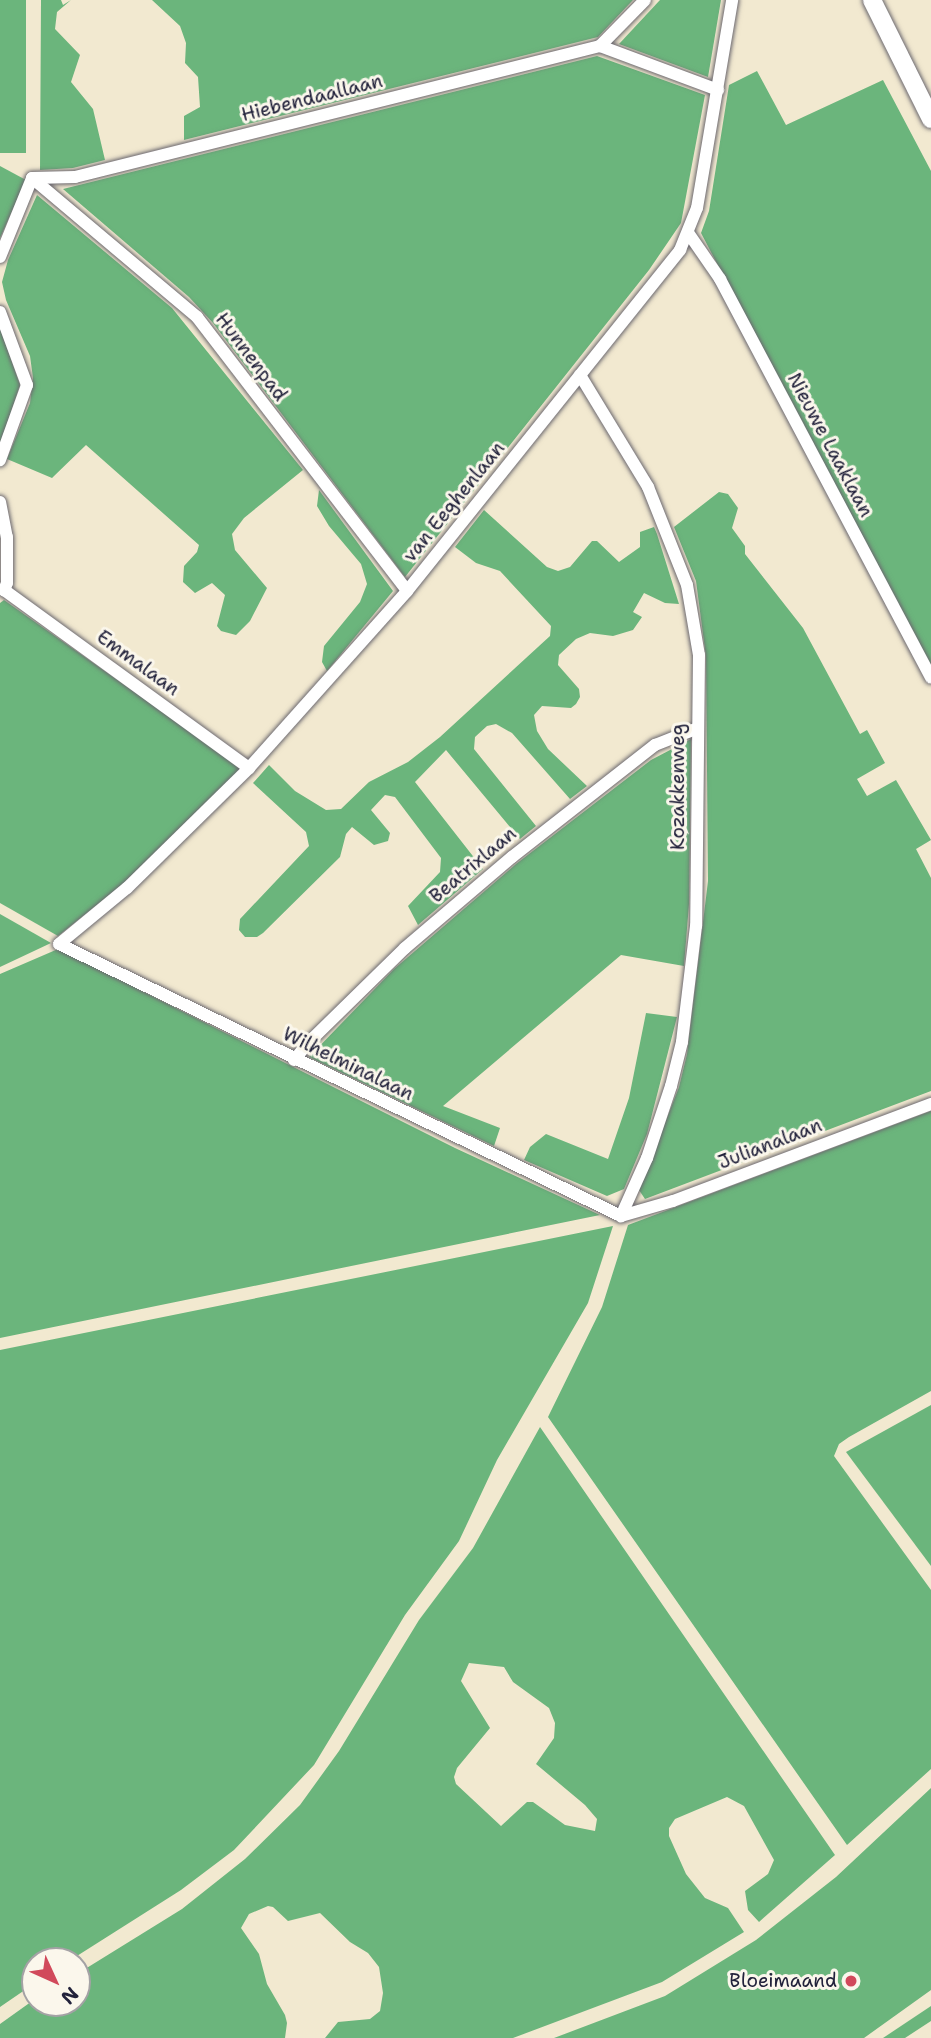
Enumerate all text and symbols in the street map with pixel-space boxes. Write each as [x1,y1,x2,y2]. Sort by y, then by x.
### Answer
street label: Hiebendaallaan [239,69,385,127]
street label: Hunnenpad [210,308,292,406]
street label: Nieuwe Laaklaan [782,369,878,521]
street label: van Eeghenlaan [399,437,509,567]
street label: Emmalaan [92,625,184,701]
street label: Kozakkenweg [667,724,689,850]
street label: Beatrixlaan [425,822,521,908]
street label: Wilhelminalaan [279,1022,417,1106]
street label: Julianalaan [715,1114,825,1174]
north arrow [21,1947,91,2017]
place label: Bloeimaand [729,1970,837,1992]
marker: Bloeimaand [843,1973,859,1989]
text: N [56,1982,84,2010]

